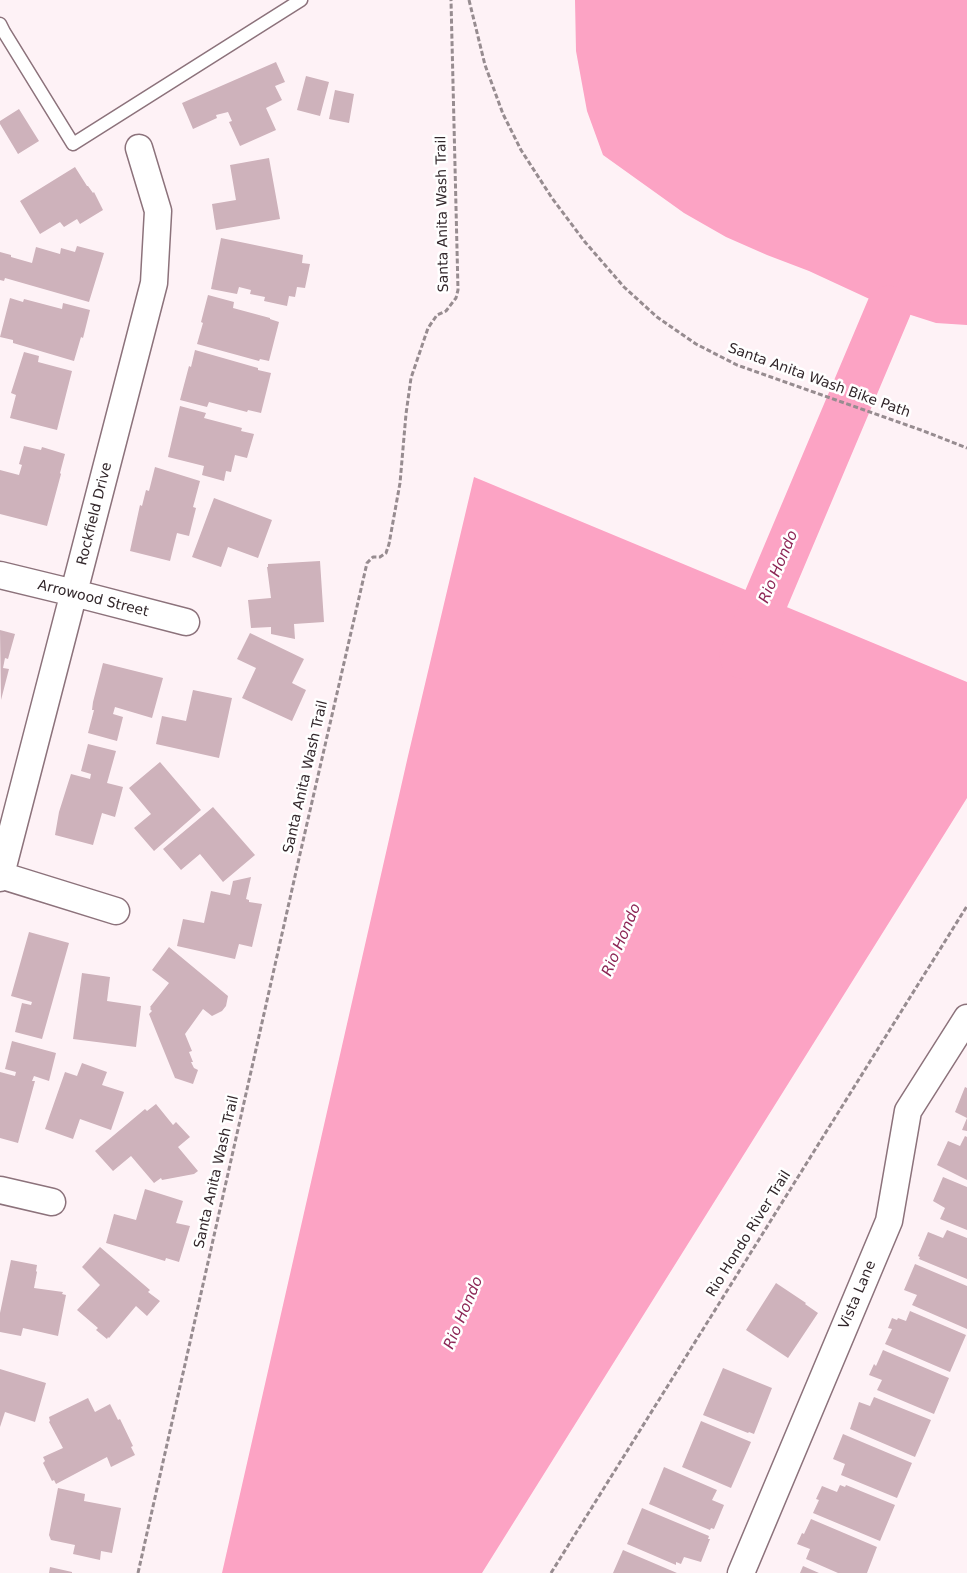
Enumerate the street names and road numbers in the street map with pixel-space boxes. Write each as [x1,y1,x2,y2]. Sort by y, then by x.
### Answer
street label: Santa Anita Wash Trail [433,136,453,292]
street label: Santa Anita Wash Bike Path [726,340,912,422]
street label: Rockfield Drive [74,461,116,567]
street label: Arrowood Street [36,577,150,621]
street label: Santa Anita Wash Trail [280,699,332,855]
street label: Santa Anita Wash Trail [191,1094,243,1250]
street label: Rio Hondo River Trail [703,1168,795,1300]
street label: Vista Lane [836,1258,880,1332]

